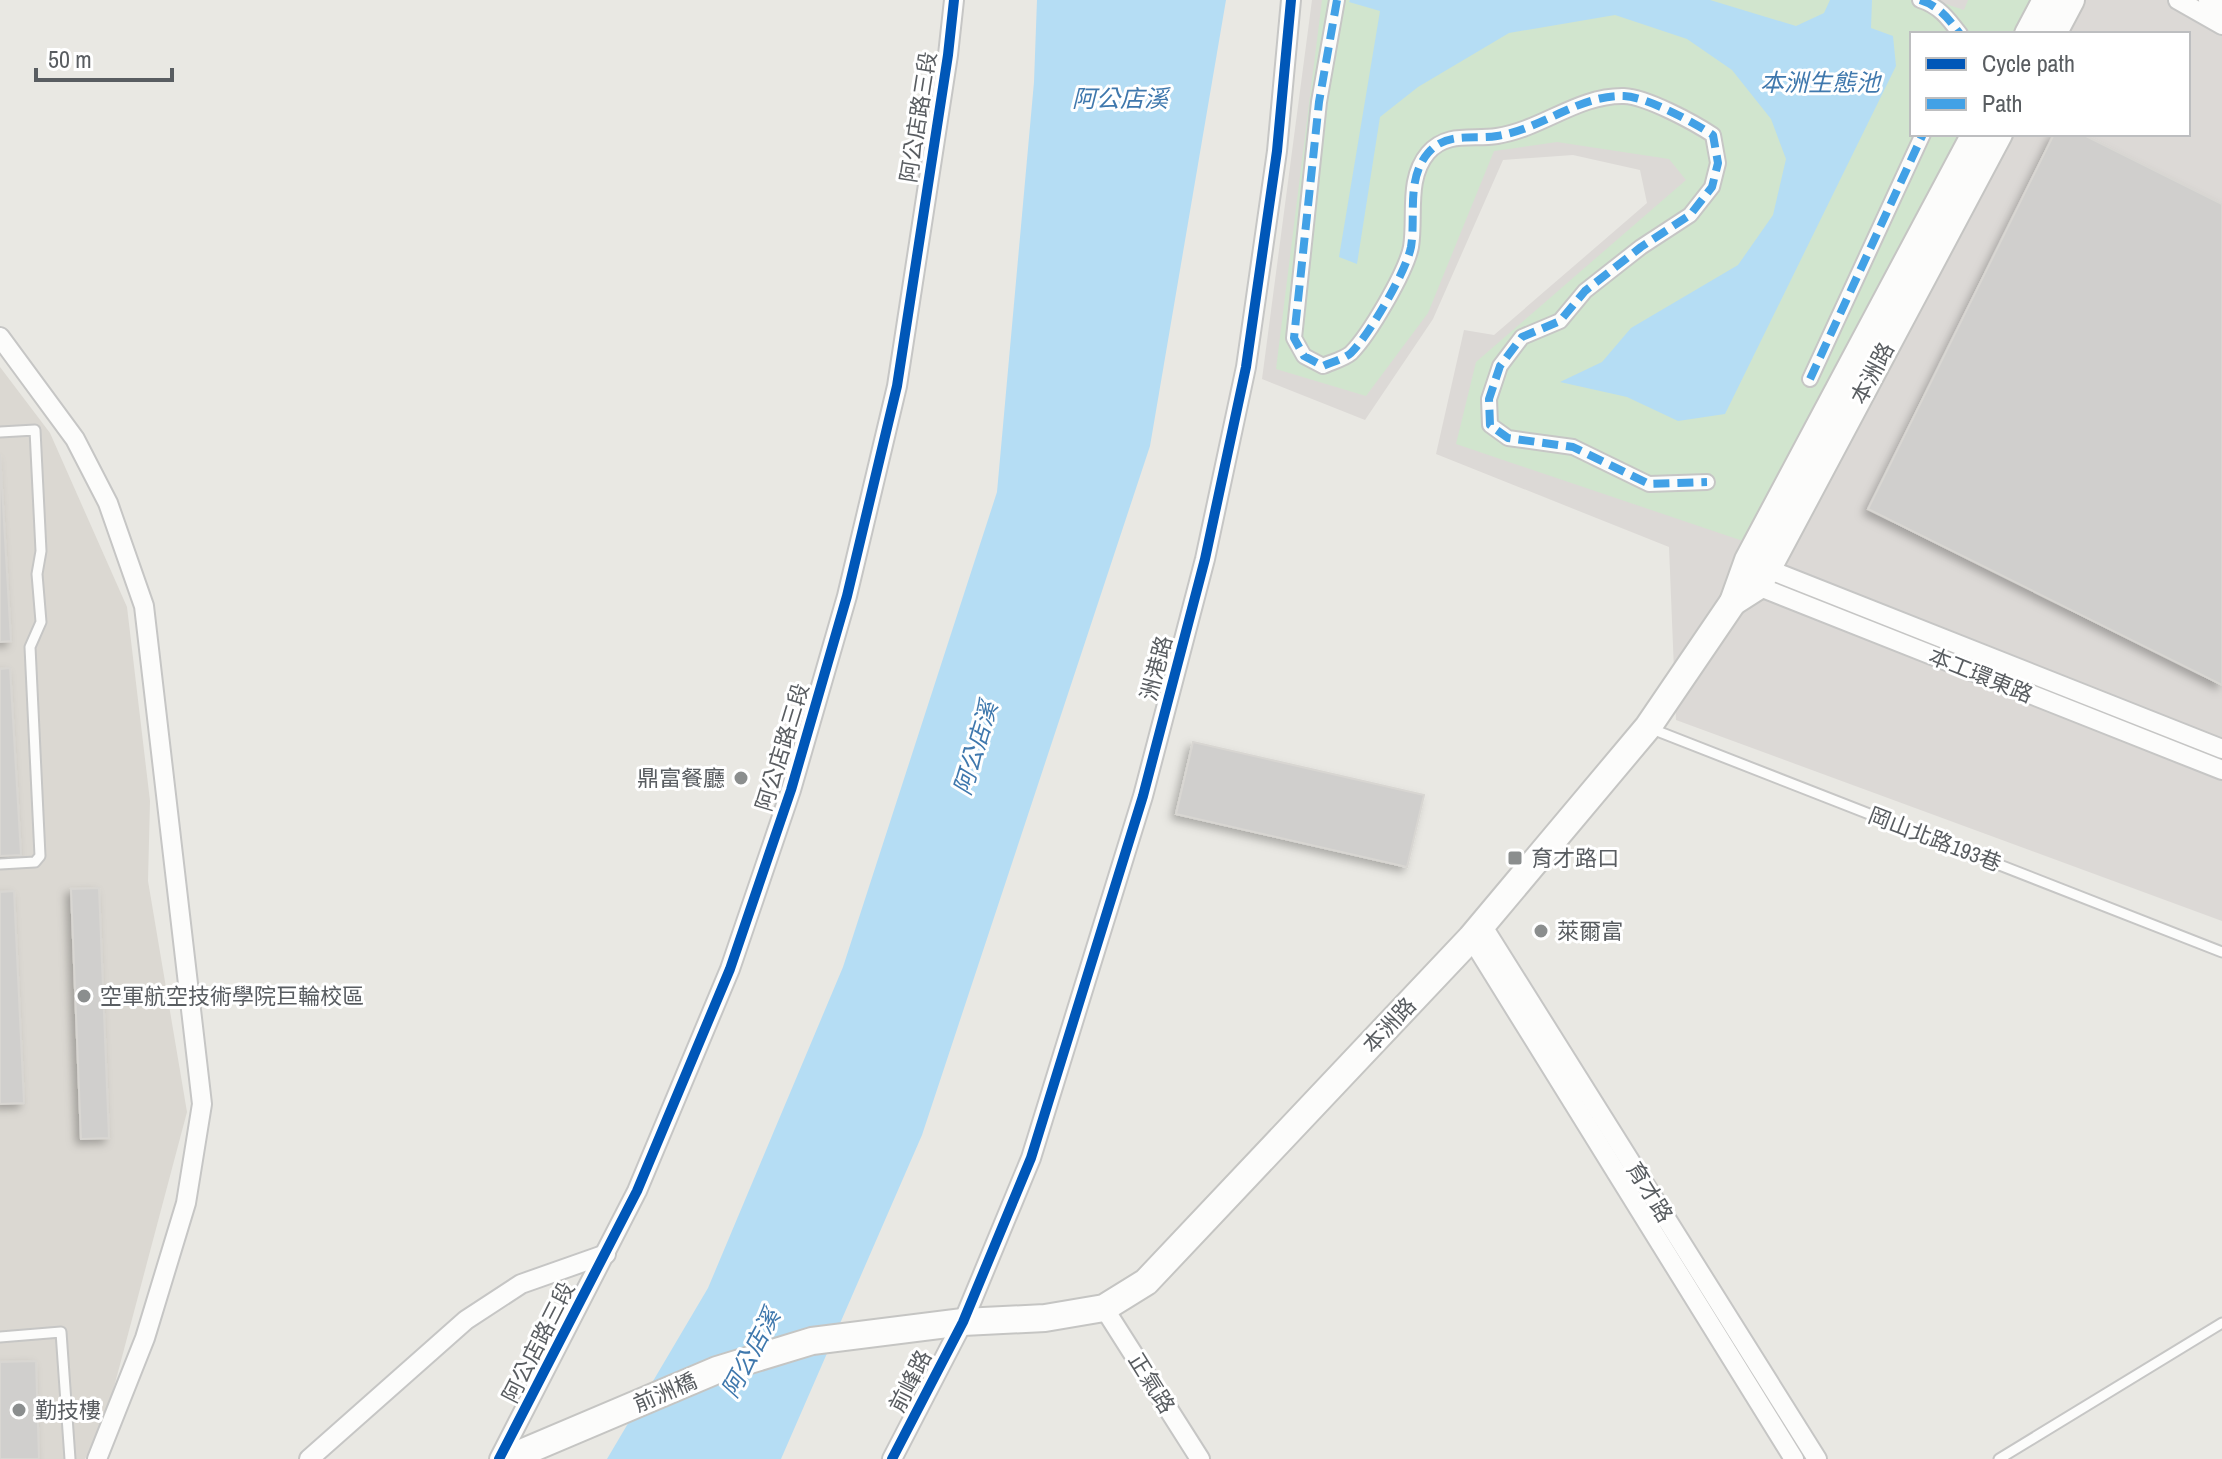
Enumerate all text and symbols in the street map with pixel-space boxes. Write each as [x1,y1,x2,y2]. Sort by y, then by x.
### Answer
scale bar [36,32,172,82]
legend [1910,32,2190,136]
text: 50 m [48,43,92,75]
text: Cycle path [1982,47,2075,79]
street label: 阿公店路三段 [893,49,943,185]
water label: 本洲生態池 [1760,66,1883,98]
water label: 阿公店溪 [1072,82,1171,114]
text: Path [1982,87,2023,119]
street label: 本洲路 [1843,337,1901,409]
street label: 洲港路 [1133,632,1179,704]
street label: 本工環東路 [1924,640,2038,710]
street label: 阿公店路三段 [748,679,816,815]
water label: 阿公店溪 [946,695,1005,799]
place label: 鼎富餐廳 [637,763,725,793]
marker: 鼎富餐廳 [732,769,750,787]
street label: 岡山北路193巷 [1864,800,2006,878]
place label: 育才路口 [1531,843,1619,873]
marker: 育才路口 [1506,849,1524,867]
place label: 萊爾富 [1557,916,1623,946]
marker: 萊爾富 [1532,922,1550,940]
place label: 空軍航空技術學院巨輪校區 [100,981,364,1011]
marker: 空軍航空技術學院巨輪校區 [75,987,93,1005]
street label: 本洲路 [1356,991,1422,1059]
street label: 育才路 [1620,1156,1680,1228]
street label: 阿公店路三段 [495,1276,581,1408]
water label: 阿公店溪 [713,1300,788,1403]
street label: 前峰路 [882,1345,938,1417]
street label: 正氣路 [1122,1347,1182,1419]
street label: 前洲橋 [629,1365,701,1419]
place label: 勤技樓 [35,1395,101,1425]
marker: 勤技樓 [10,1401,28,1419]

